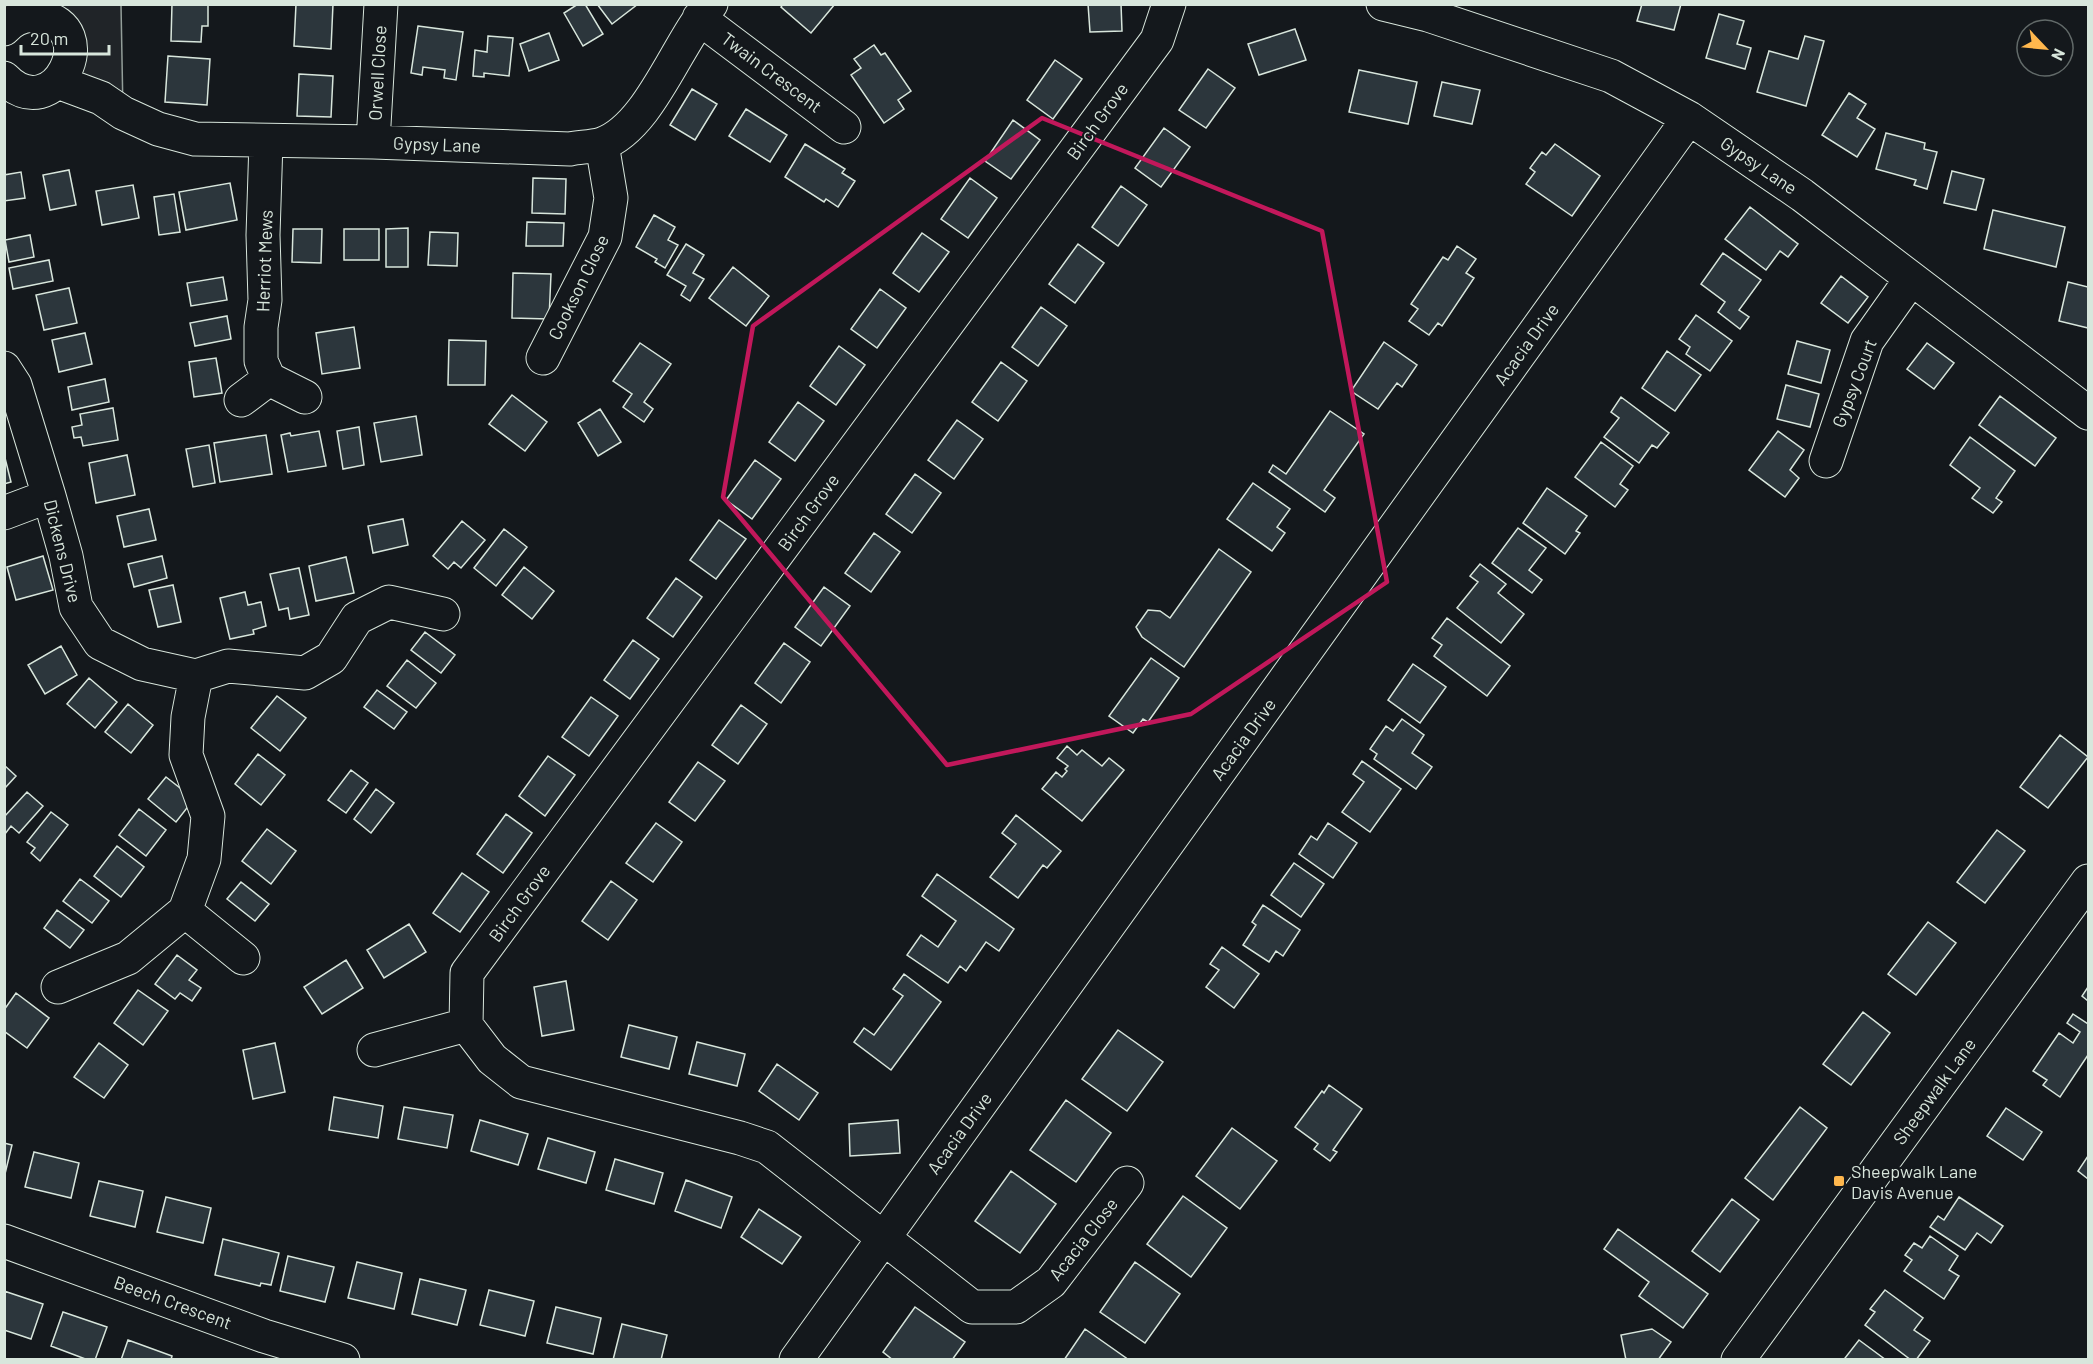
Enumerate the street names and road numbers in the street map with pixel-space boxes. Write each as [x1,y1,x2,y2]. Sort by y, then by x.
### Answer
street label: Orwell Close [364,25,390,121]
street label: Twain Crescent [717,27,827,117]
street label: Birch Grove [1062,78,1132,164]
street label: Gypsy Lane [393,131,481,157]
street label: Gypsy Lane [1716,131,1802,199]
street label: Herriot Mews [251,210,277,312]
street label: Cookson Close [543,231,613,343]
street label: Acacia Drive [1489,299,1563,389]
street label: Gypsy Court [1827,336,1881,430]
street label: Birch Grove [773,469,843,555]
street label: Dickens Drive [40,497,86,605]
street label: Acacia Drive [1206,694,1280,784]
street label: Birch Grove [484,860,554,946]
street label: Sheepwalk Lane [1888,1033,1980,1149]
street label: Acacia Drive [922,1088,996,1178]
street label: Acacia Close [1044,1193,1122,1285]
street label: Beech Crescent [111,1270,235,1334]

